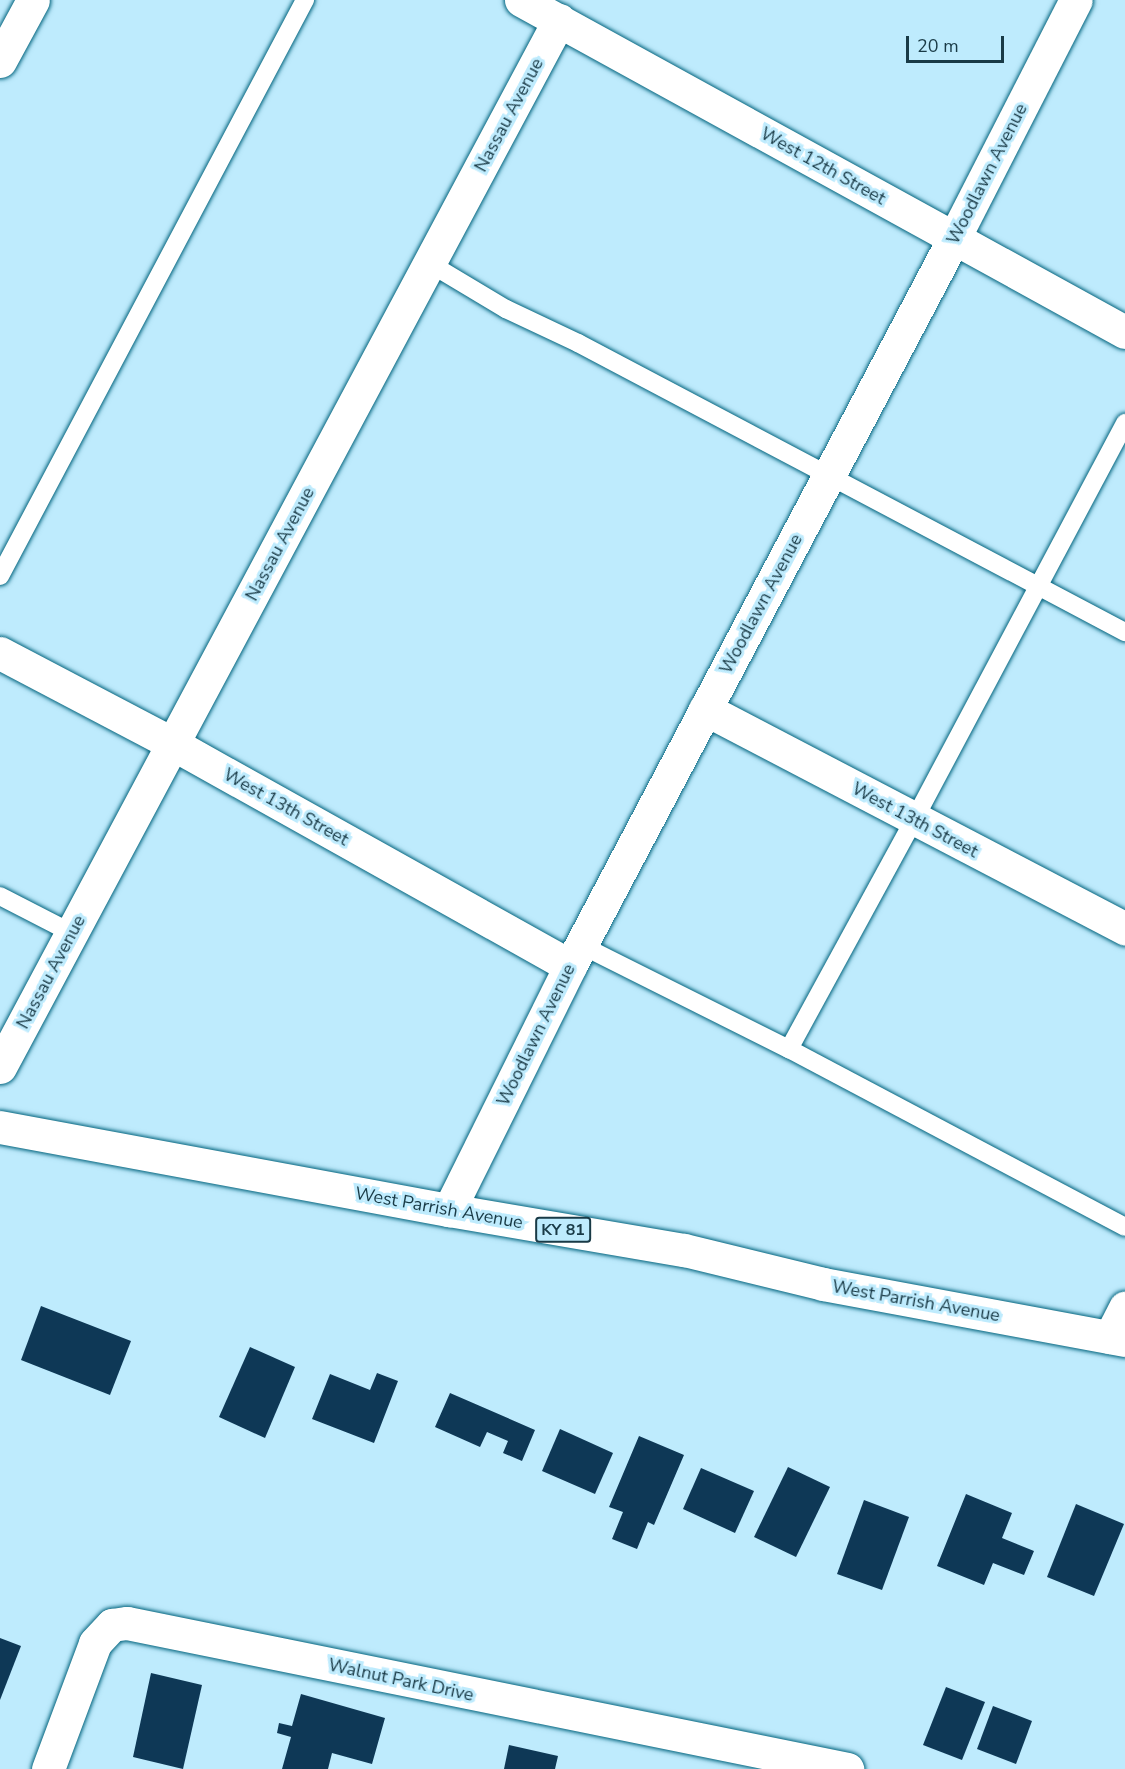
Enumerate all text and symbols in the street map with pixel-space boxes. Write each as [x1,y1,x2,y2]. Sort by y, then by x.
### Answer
scale bar [909,24,1006,62]
text: 20 m [917,34,959,58]
street label: Nassau Avenue [470,54,548,176]
street label: Woodlawn Avenue [942,100,1032,248]
street label: West 12th Street [757,123,889,209]
street label: Nassau Avenue [241,483,319,605]
street label: Woodlawn Avenue [715,530,807,678]
street label: West 13th Street [220,764,352,850]
street label: West 13th Street [848,778,982,862]
street label: Nassau Avenue [12,911,90,1033]
street label: Woodlawn Avenue [492,960,580,1110]
street label: West Parrish Avenue [353,1183,525,1233]
road number: KY 81 [534,1217,592,1243]
street label: West Parrish Avenue [830,1276,1002,1326]
street label: Walnut Park Drive [326,1654,476,1706]

